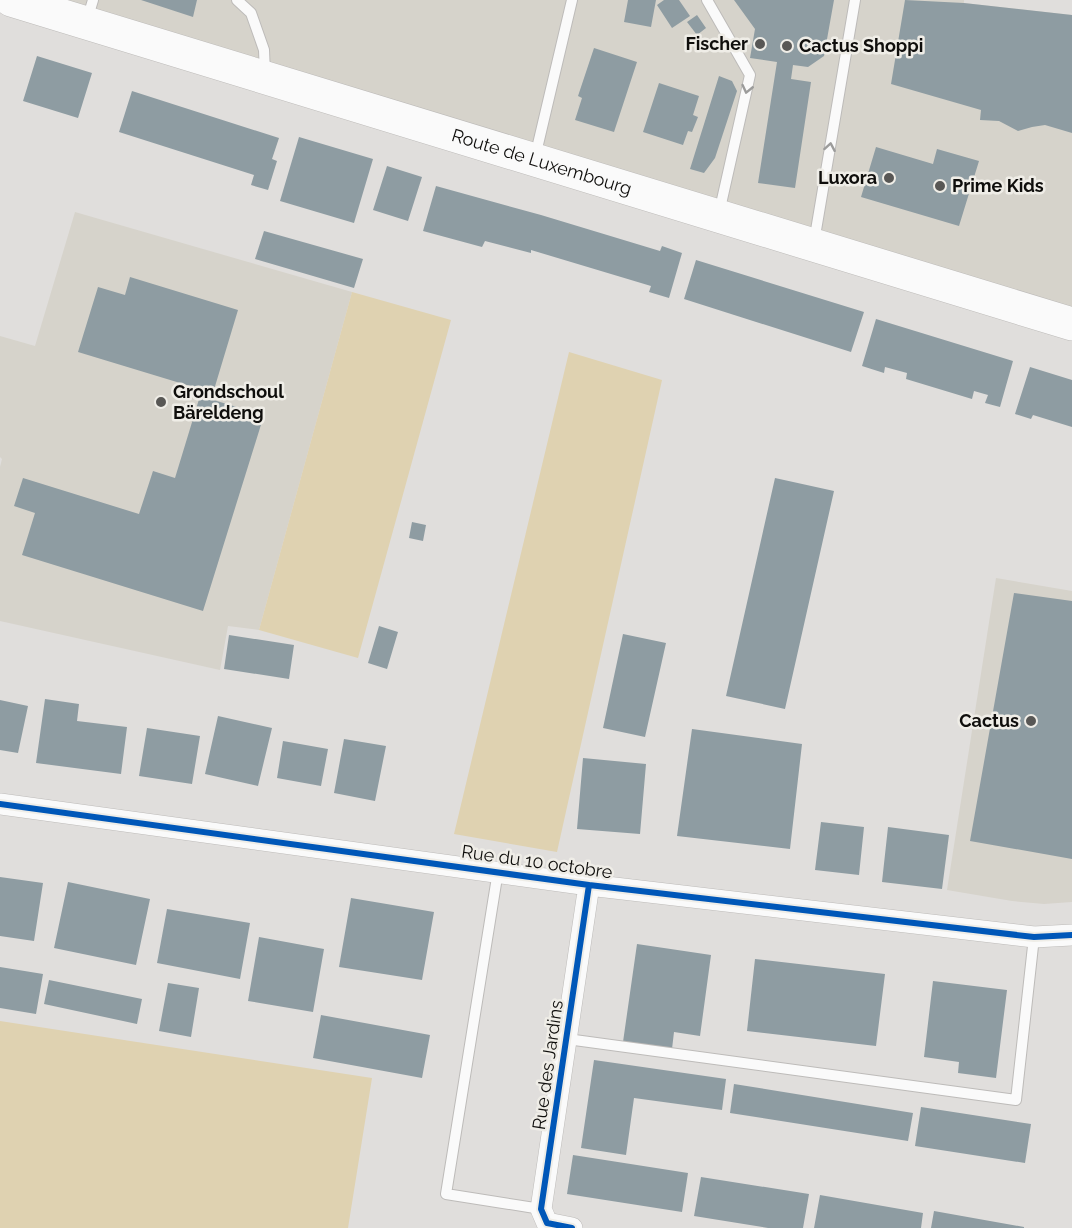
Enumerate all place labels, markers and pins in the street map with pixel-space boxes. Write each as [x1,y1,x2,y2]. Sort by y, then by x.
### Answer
place label: Fischer [685,33,748,54]
place label: Cactus Shoppi [799,35,923,56]
marker: Fischer [753,37,767,51]
marker: Cactus Shoppi [780,39,794,53]
place label: Luxora [818,167,877,188]
marker: Luxora [882,171,896,185]
place label: Prime Kids [952,175,1044,196]
marker: Prime Kids [933,179,947,193]
place label: Grondschoul Bäreldeng [173,381,284,423]
marker: Grondschoul Bäreldeng [154,395,168,409]
place label: Cactus [959,710,1019,731]
marker: Cactus [1024,714,1038,728]

